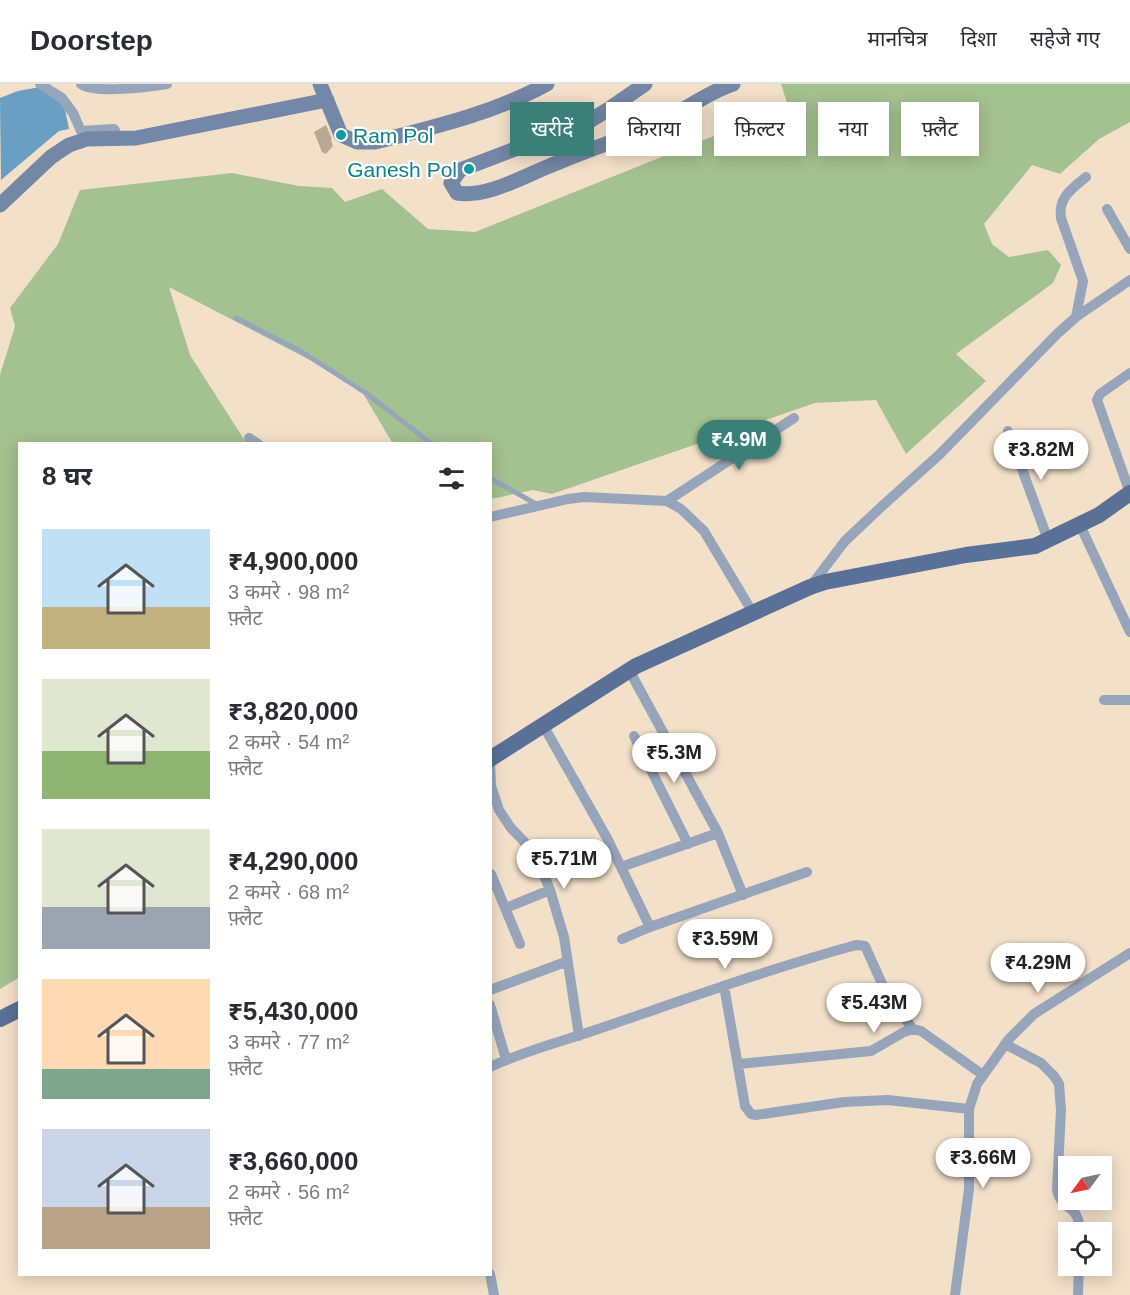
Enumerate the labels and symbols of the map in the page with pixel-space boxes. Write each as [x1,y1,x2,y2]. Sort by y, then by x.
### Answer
place label: Ram Pol [353,124,434,147]
marker: Ram Pol [334,128,348,142]
place label: Ganesh Pol [347,158,457,181]
marker: Ganesh Pol [462,162,476,176]
pin: ₹4.9M [697,420,781,471]
pin: ₹3.82M [992,430,1090,481]
pin: ₹5.3M [632,733,716,784]
pin: ₹5.71M [515,839,613,890]
pin: ₹3.59M [676,919,774,970]
pin: ₹4.29M [989,943,1087,994]
pin: ₹5.43M [825,983,923,1034]
pin: ₹3.66M [934,1138,1032,1189]
north arrow [1058,1156,1112,1210]

